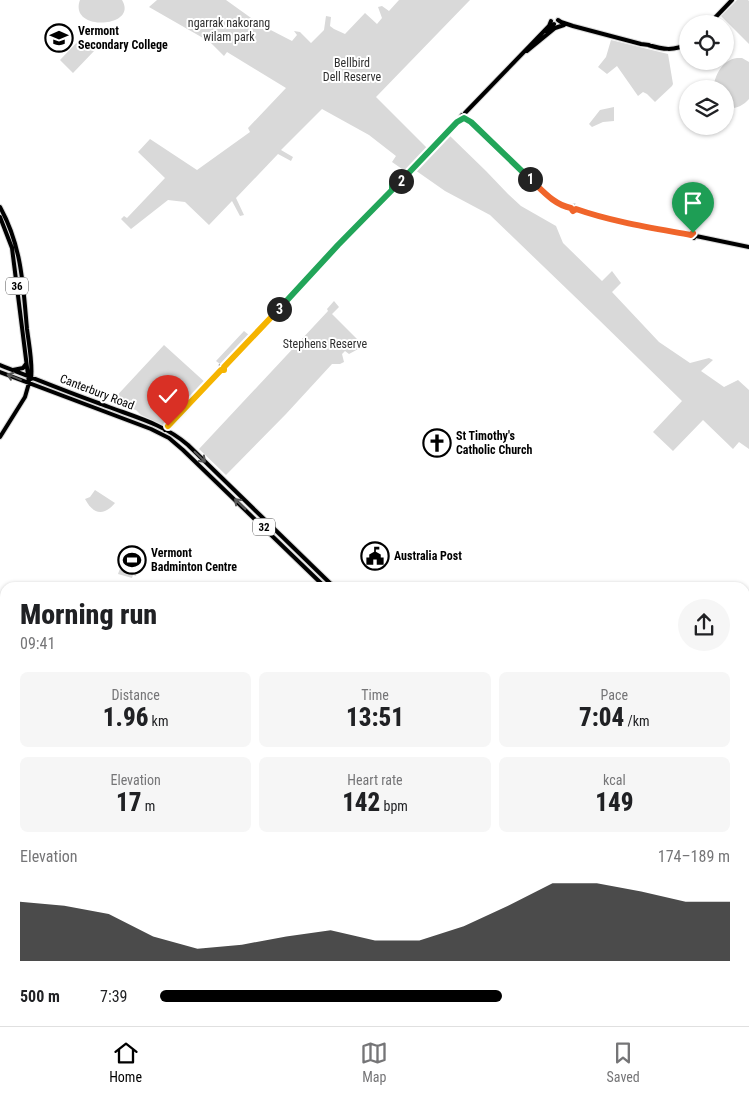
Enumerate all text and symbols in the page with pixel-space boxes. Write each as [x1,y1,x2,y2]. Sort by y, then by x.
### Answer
map controls [679,15,734,135]
button: locate [679,15,734,70]
park label: ngarrak nakorang wilam park [188,16,270,44]
school or university icon: Vermont Secondary College [44,23,74,53]
place label: Vermont Secondary College [78,24,168,52]
park label: Bellbird Dell Reserve [323,56,382,84]
button: layers [679,80,734,135]
pin: 1 [518,166,542,192]
pin: 2 [388,168,414,194]
text: 1 [527,171,534,187]
text: 2 [398,173,405,189]
pin [672,182,714,233]
icon: arrive [679,189,707,217]
road number: 36 [6,278,28,294]
pin: 3 [266,296,292,322]
text: 3 [276,301,283,317]
park label: Stephens Reserve [283,337,368,351]
street label: Canterbury Road [58,371,136,413]
one-way arrow [7,372,22,381]
pin [147,375,189,426]
icon: check [154,382,182,410]
church icon: St Timothy's Catholic Church [422,428,452,458]
place label: St Timothy's Catholic Church [456,429,532,457]
one-way arrow [194,451,206,463]
one-way arrow [233,498,246,510]
road number: 32 [253,518,275,536]
public building icon: Australia Post [360,541,390,571]
sports icon: Vermont Badminton Centre [117,545,147,575]
place label: Vermont Badminton Centre [151,546,237,574]
place label: Australia Post [394,549,462,563]
text: Morning run [20,598,157,631]
button: share [678,599,730,651]
text: 09:41 [20,634,55,653]
text: Distance [112,687,160,703]
text: Time [361,687,389,703]
text: Pace [601,687,628,703]
text: 1.96 [103,703,148,732]
text: 13:51 [346,703,404,732]
text: 7:04 [579,703,624,732]
text: km [148,713,168,729]
text: /km [624,713,650,729]
text: Elevation [110,772,161,788]
text: Heart rate [347,772,403,788]
text: kcal [603,772,626,788]
text: 17 [116,788,141,817]
text: 142 [342,788,380,817]
text: 149 [595,788,633,817]
text: m [141,798,155,814]
text: bpm [380,798,408,814]
text: Elevation [20,847,78,866]
text: 174–189 m [658,847,730,866]
text: 500 m [20,987,60,1006]
text: 7:39 [100,987,127,1006]
tab: Home [109,1039,142,1085]
tab: Map [360,1039,388,1085]
tab: Saved [607,1039,640,1085]

